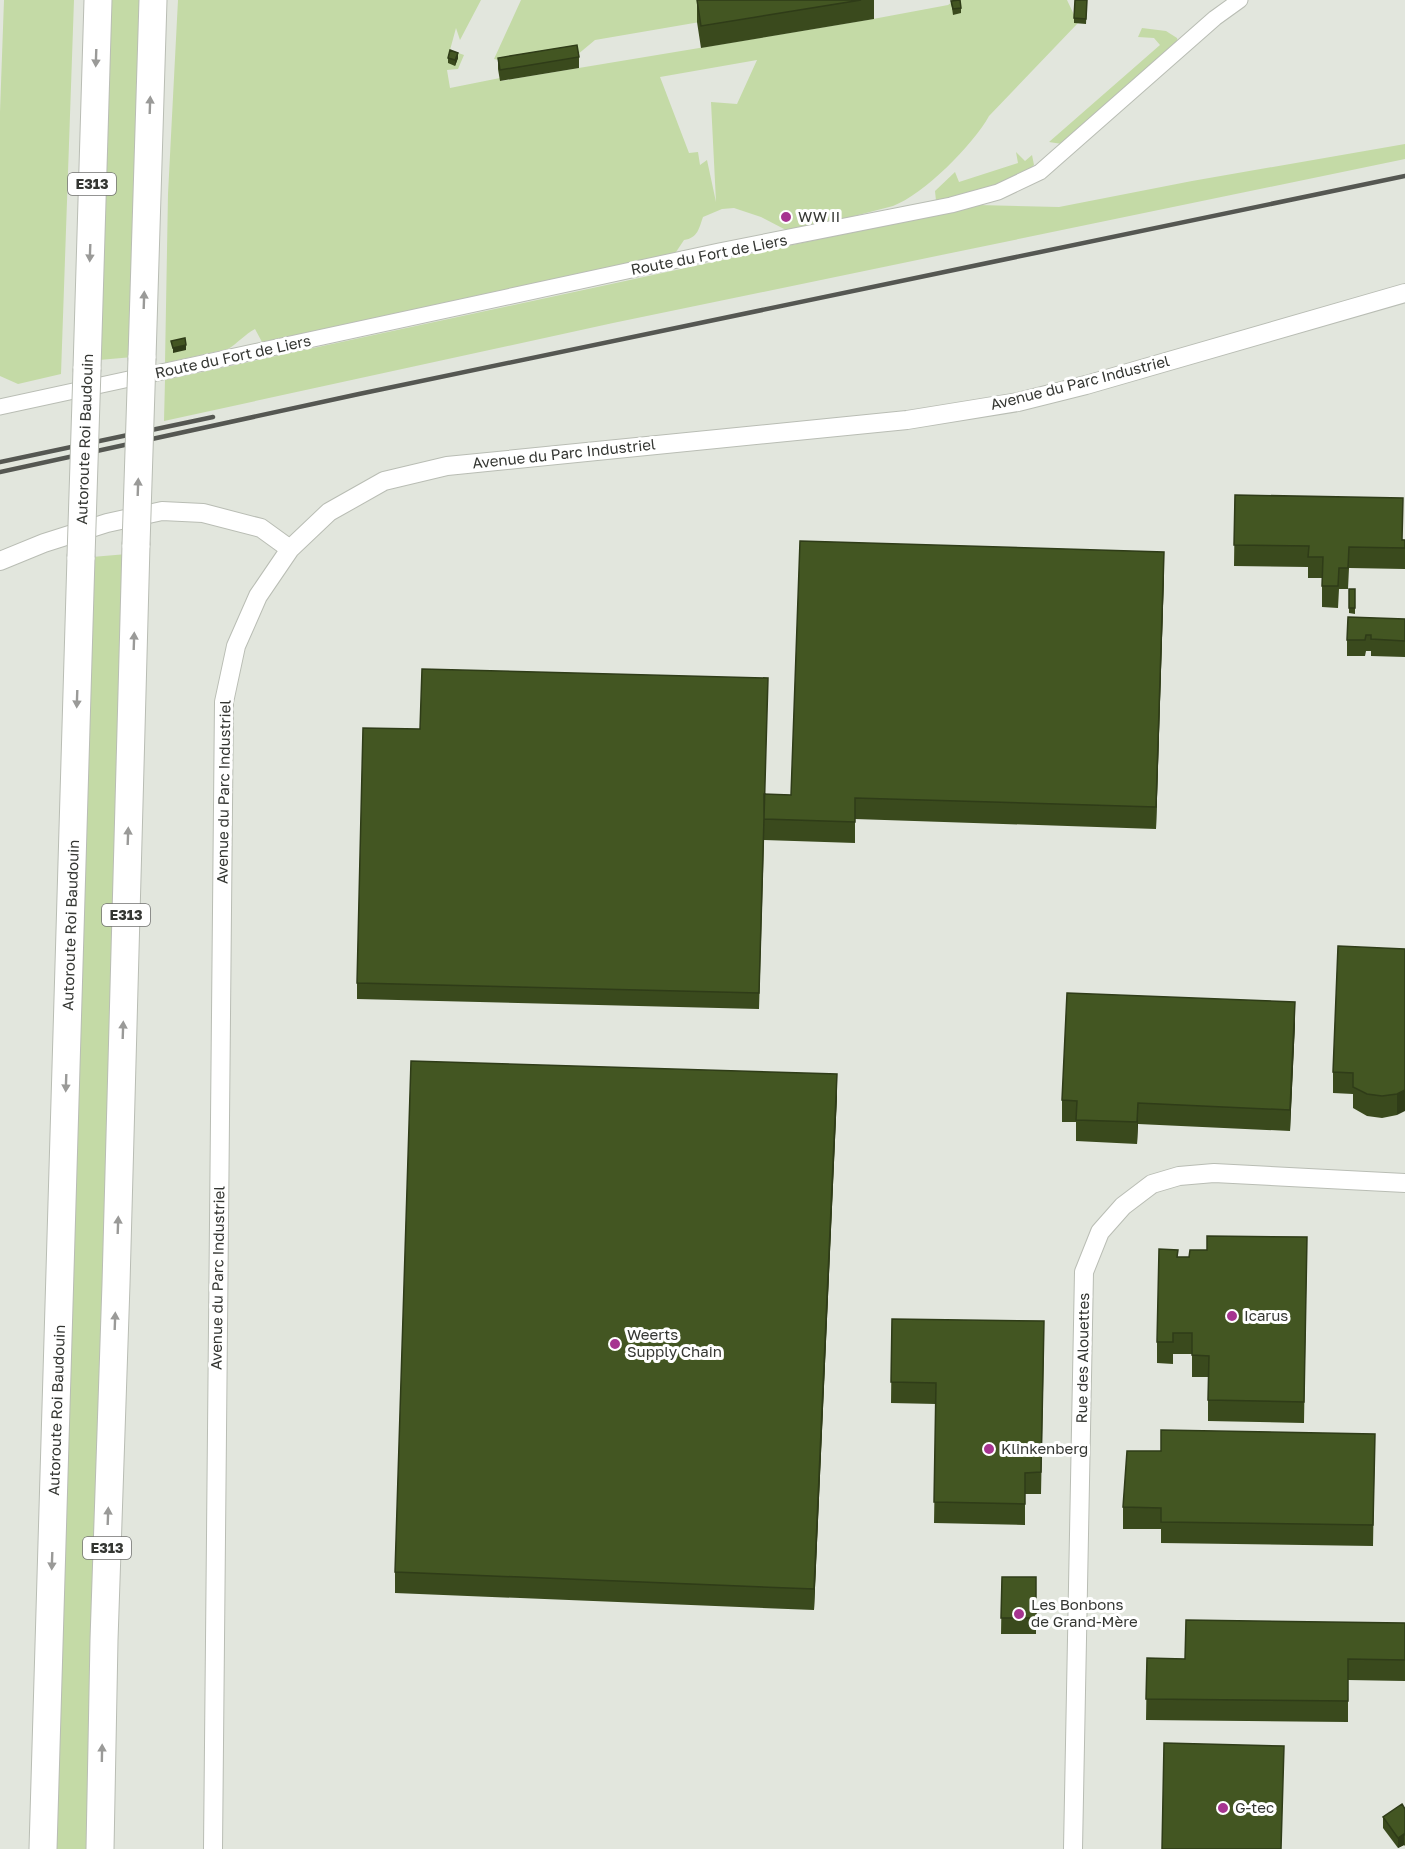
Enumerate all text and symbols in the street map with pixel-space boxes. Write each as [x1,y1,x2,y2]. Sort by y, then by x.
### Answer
one-way arrow [91,49,101,68]
one-way arrow [145,95,155,114]
road number: E313 [68,173,116,195]
place label: WW II [798,207,840,225]
marker: WW II [779,210,793,224]
street label: Route du Fort de Liers [629,230,789,278]
one-way arrow [85,244,95,263]
one-way arrow [139,290,149,309]
street label: Route du Fort de Liers [153,331,312,381]
street label: Avenue du Parc Industriel [988,351,1171,413]
street label: Autoroute Roi Baudouin [72,353,96,525]
street label: Avenue du Parc Industriel [471,434,657,472]
one-way arrow [134,477,143,496]
one-way arrow [129,631,139,650]
one-way arrow [72,690,82,709]
street label: Avenue du Parc Industriel [212,700,234,884]
one-way arrow [124,826,133,845]
street label: Autoroute Roi Baudouin [58,839,82,1011]
road number: E313 [102,904,150,926]
one-way arrow [118,1021,128,1040]
one-way arrow [62,1073,71,1092]
street label: Avenue du Parc Industriel [206,1186,228,1370]
one-way arrow [113,1216,123,1235]
street label: Rue des Alouettes [1072,1292,1092,1423]
place label: Icarus [1244,1306,1288,1324]
marker: Icarus [1225,1309,1239,1323]
one-way arrow [110,1312,120,1331]
street label: Autoroute Roi Baudouin [44,1324,68,1496]
place label: Weerts Supply Chain [627,1325,722,1360]
marker: Weerts Supply Chain [608,1337,622,1351]
place label: Klinkenberg [1001,1439,1088,1457]
marker: Klinkenberg [982,1442,996,1456]
one-way arrow [104,1506,113,1525]
road number: E313 [83,1537,131,1559]
one-way arrow [47,1552,57,1571]
place label: Les Bonbons de Grand-Mère [1031,1595,1138,1630]
marker: Les Bonbons de Grand-Mère [1012,1607,1026,1621]
one-way arrow [97,1743,107,1762]
place label: G-tec [1235,1798,1274,1816]
marker: G-tec [1216,1801,1230,1815]

